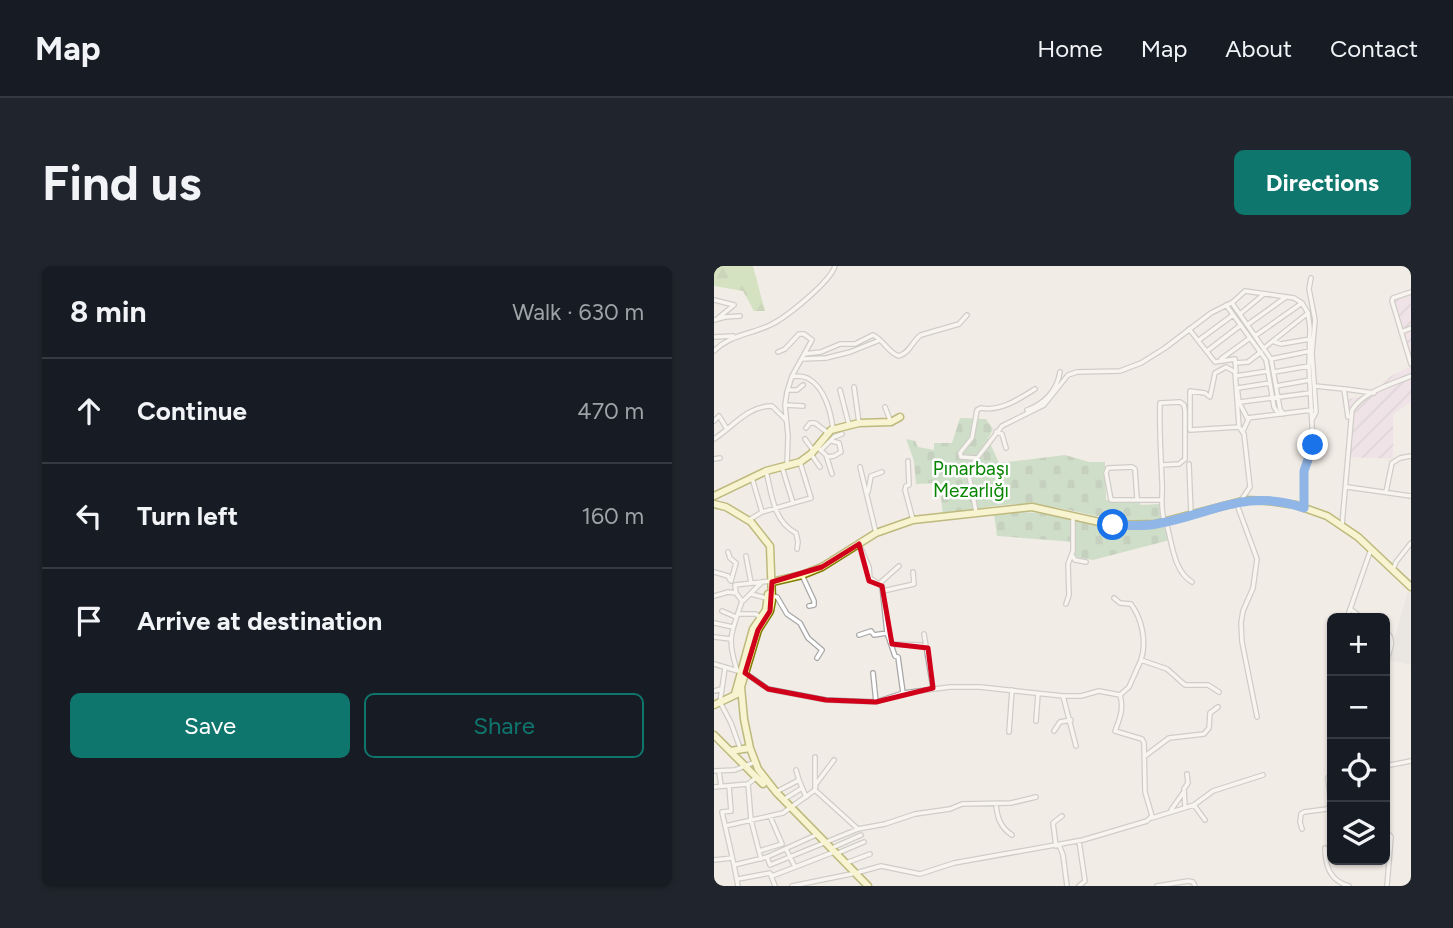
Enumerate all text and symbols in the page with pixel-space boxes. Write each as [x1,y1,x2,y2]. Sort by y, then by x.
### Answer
text: Map [35,29,101,68]
text: Home [1037,34,1103,63]
text: Map [1141,34,1187,63]
text: About [1225,34,1292,63]
text: Contact [1330,34,1418,63]
button: Directions [1234,150,1411,215]
text: Find us [42,153,201,212]
text: 8 min [70,293,147,330]
text: Walk · 630 m [512,298,644,326]
icon: ahead [70,392,108,430]
text: Continue [137,395,247,427]
text: 470 m [577,397,644,425]
route end [1297,429,1328,460]
park label: Pınarbaşı Mezarlığı [933,457,1009,502]
icon: left [70,497,108,535]
text: Turn left [137,500,238,532]
text: 160 m [581,502,644,530]
route start [1097,509,1128,540]
icon: arrive [70,602,108,640]
text: Arrive at destination [137,605,382,637]
map controls [1327,613,1390,865]
button: + [1327,613,1390,676]
button: − [1327,676,1390,739]
button: Save [70,693,350,758]
button: Share [364,693,644,758]
button: locate [1327,739,1390,802]
button: layers [1327,802,1390,865]

